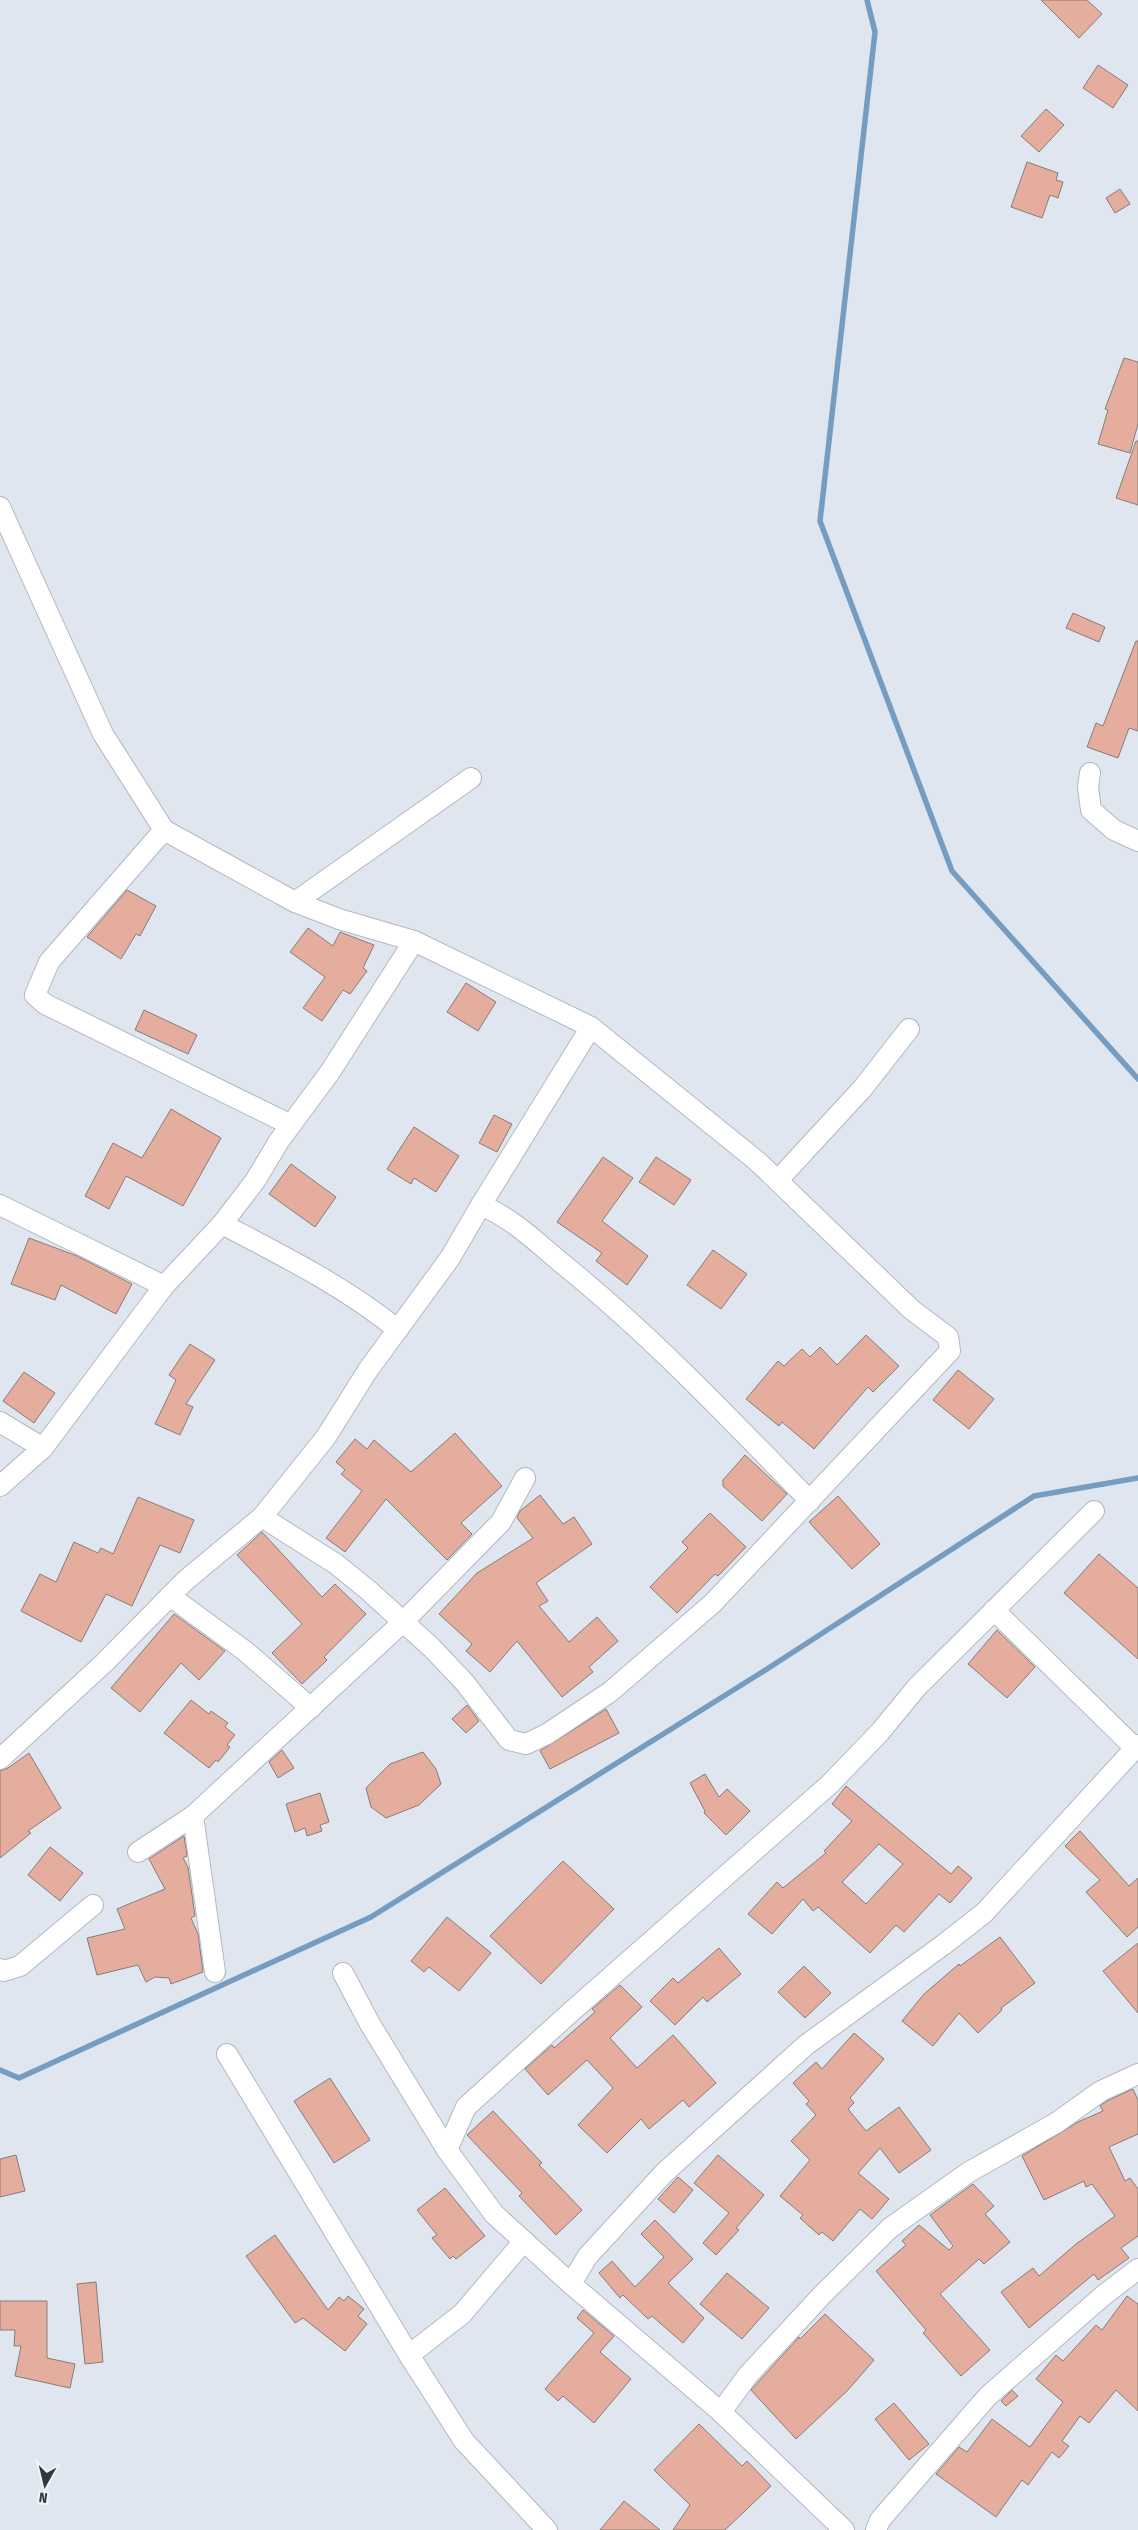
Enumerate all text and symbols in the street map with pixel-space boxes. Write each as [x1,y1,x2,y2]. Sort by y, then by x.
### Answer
north arrow [20,2460,70,2510]
text: N [38,2488,49,2506]

